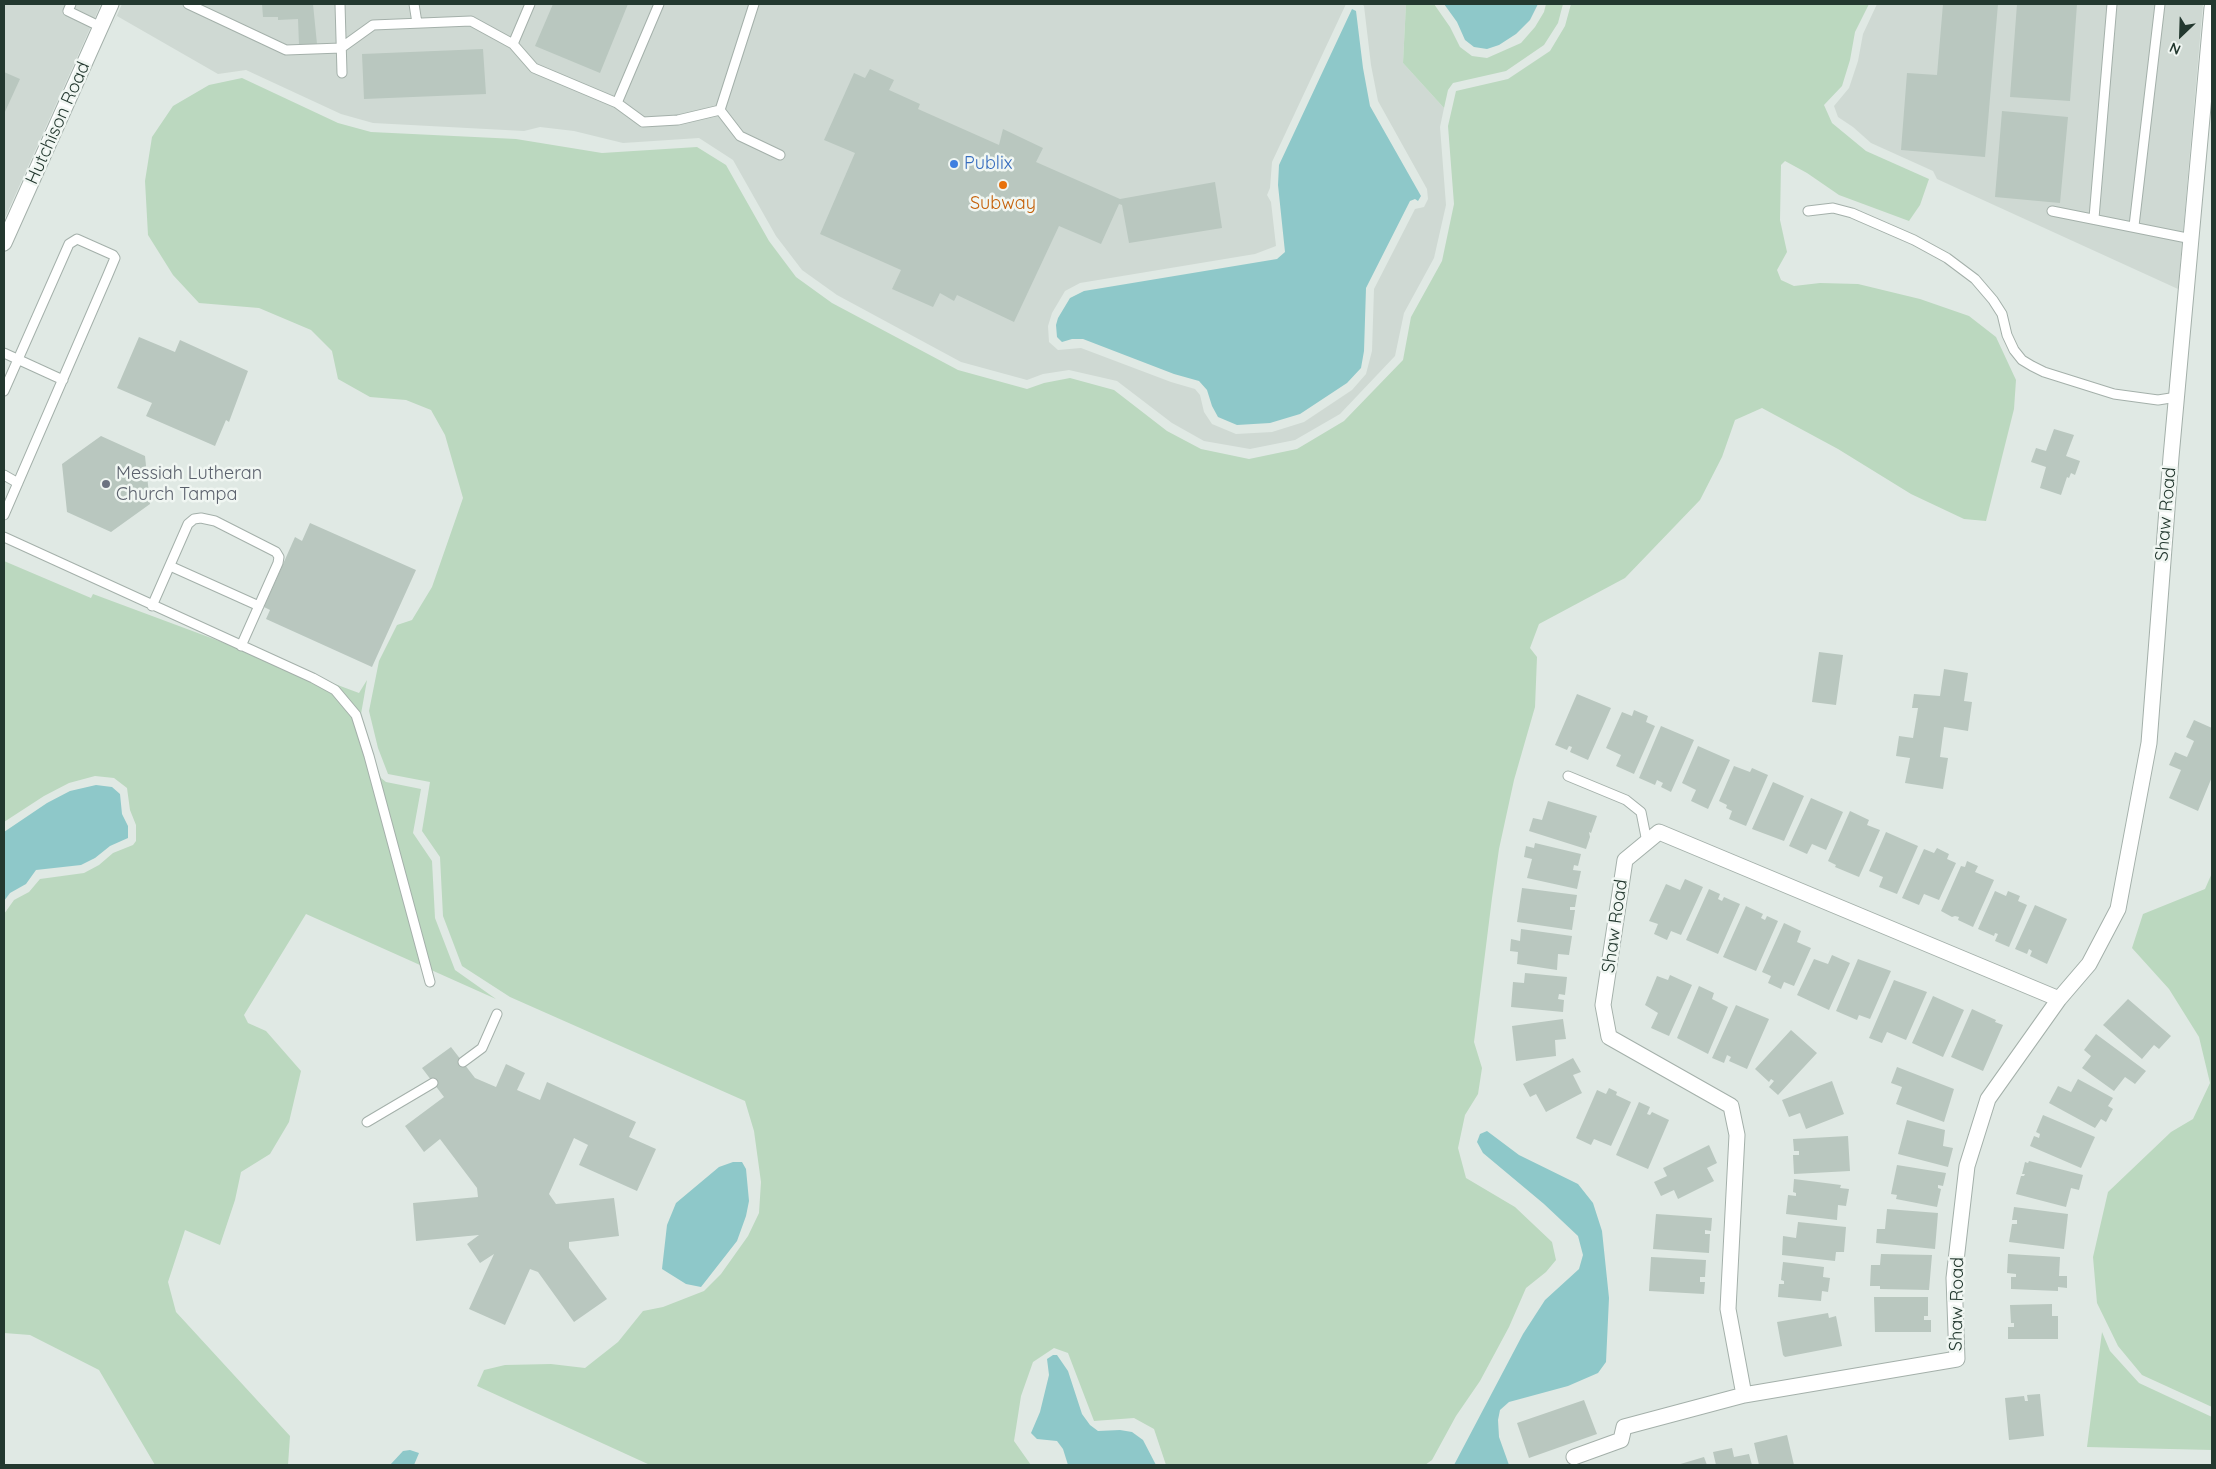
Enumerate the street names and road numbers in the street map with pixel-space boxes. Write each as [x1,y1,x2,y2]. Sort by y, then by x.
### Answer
street label: Hutchison Road [21,58,95,188]
street label: Shaw Road [2151,466,2181,562]
street label: Shaw Road [1598,878,1632,974]
street label: Shaw Road [1945,1257,1969,1351]

